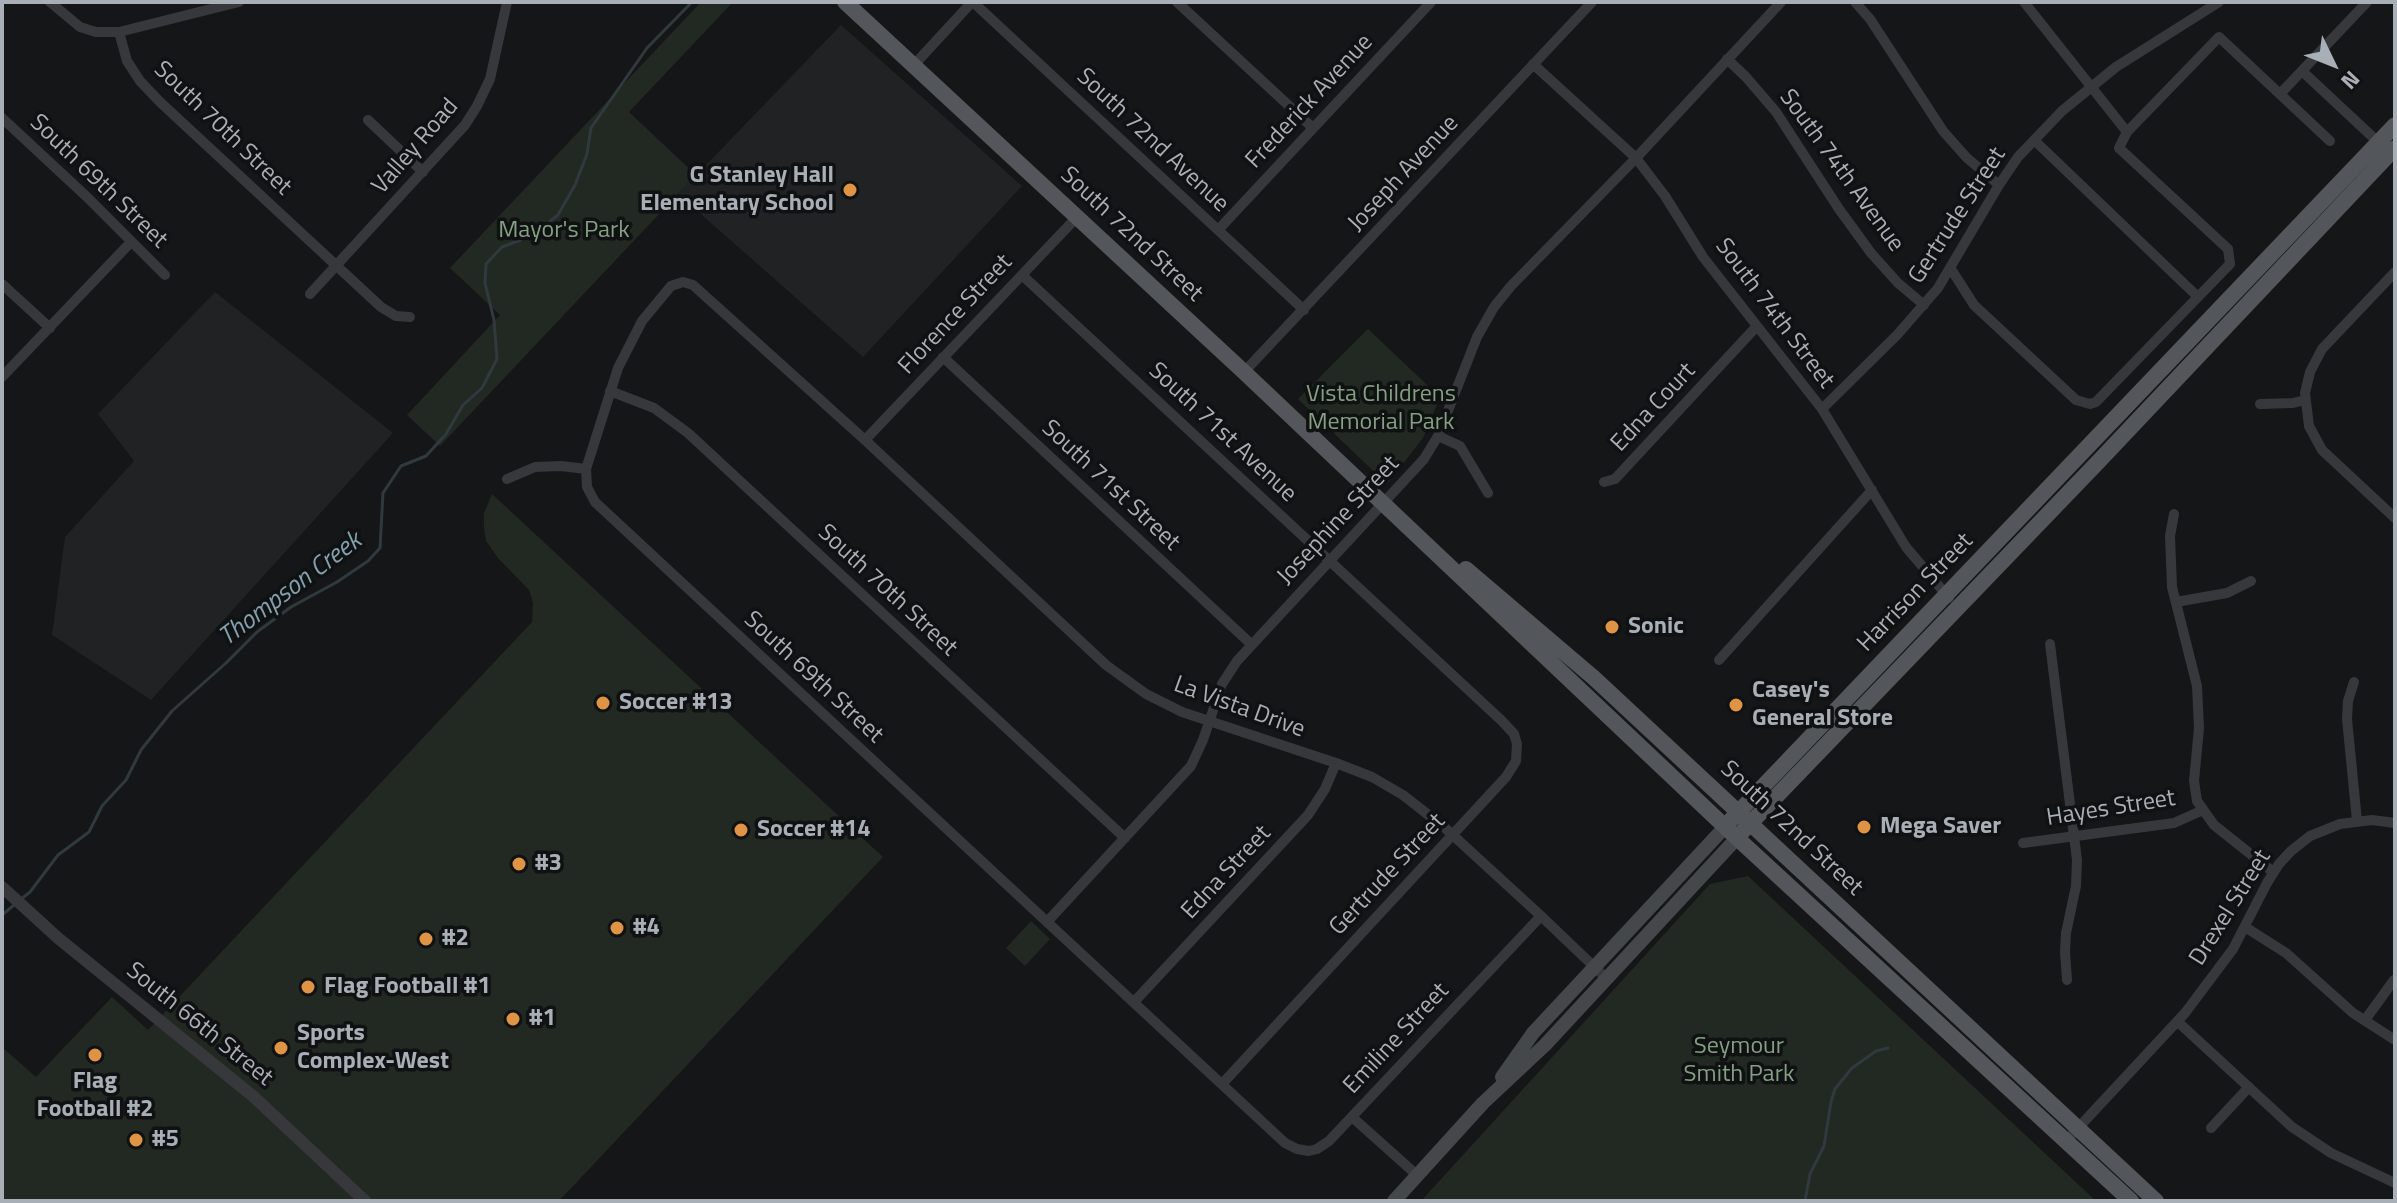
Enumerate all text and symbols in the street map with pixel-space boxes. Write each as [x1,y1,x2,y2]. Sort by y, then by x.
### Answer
north arrow [2293,24,2373,104]
street label: Frederick Avenue [1240,29,1380,175]
street label: South 70th Street [147,56,297,202]
street label: South 72nd Avenue [1070,63,1234,219]
text: N [2333,63,2368,98]
street label: South 74th Avenue [1772,84,1910,258]
street label: Valley Road [367,93,465,201]
street label: South 69th Street [23,109,173,255]
street label: Joseph Avenue [1343,110,1465,238]
street label: Gertrude Street [1903,142,2013,290]
place label: G Stanley Hall Elementary School [640,162,834,218]
street label: South 72nd Street [1054,162,1208,308]
marker: G Stanley Hall Elementary School [841,181,859,199]
park label: Mayor's Park [498,217,630,245]
street label: South 74th Street [1708,233,1840,395]
street label: Florence Street [893,249,1019,381]
street label: South 71st Avenue [1142,357,1302,509]
street label: Edna Court [1606,358,1702,458]
park label: Vista Childrens Memorial Park [1306,381,1456,437]
street label: South 71st Street [1035,415,1185,557]
street label: Josephine Street [1272,451,1406,591]
street label: South 70th Street [811,519,963,663]
water label: Thompson Creek [214,526,368,654]
street label: Harrison Street [1852,528,1980,658]
street label: South 69th Street [737,606,889,750]
place label: Sonic [1628,613,1684,641]
marker: Sonic [1603,618,1621,636]
street label: La Vista Drive [1170,671,1308,745]
place label: Casey's General Store [1752,677,1893,733]
place label: Soccer #13 [619,689,733,717]
marker: Soccer #13 [594,694,612,712]
marker: Casey's General Store [1727,696,1745,714]
street label: South 72nd Street [1714,756,1868,902]
street label: Hayes Street [2045,785,2177,833]
street label: Gertrude Street [1324,808,1452,942]
place label: Mega Saver [1880,813,2001,841]
place label: Soccer #14 [757,816,871,844]
marker: Mega Saver [1855,818,1873,836]
street label: Edna Street [1176,820,1278,926]
marker: Soccer #14 [732,821,750,839]
street label: Drexel Street [2184,845,2278,971]
place label: #3 [535,850,562,878]
marker: #3 [510,855,528,873]
place label: #4 [633,914,660,942]
marker: #4 [608,919,626,937]
place label: #2 [442,925,469,953]
marker: #2 [417,930,435,948]
street label: South 66th Street [120,957,278,1093]
place label: Flag Football #1 [324,973,491,1001]
street label: Emiline Street [1338,977,1456,1101]
marker: Flag Football #1 [299,978,317,996]
place label: #1 [529,1005,556,1033]
marker: #1 [504,1010,522,1028]
place label: Sports Complex-West [297,1020,449,1076]
park label: Seymour Smith Park [1684,1033,1794,1089]
marker: Sports Complex-West [272,1039,290,1057]
marker: Flag Football #2 [86,1046,104,1064]
place label: Flag Football #2 [36,1068,154,1124]
place label: #5 [152,1126,179,1154]
marker: #5 [127,1131,145,1149]

